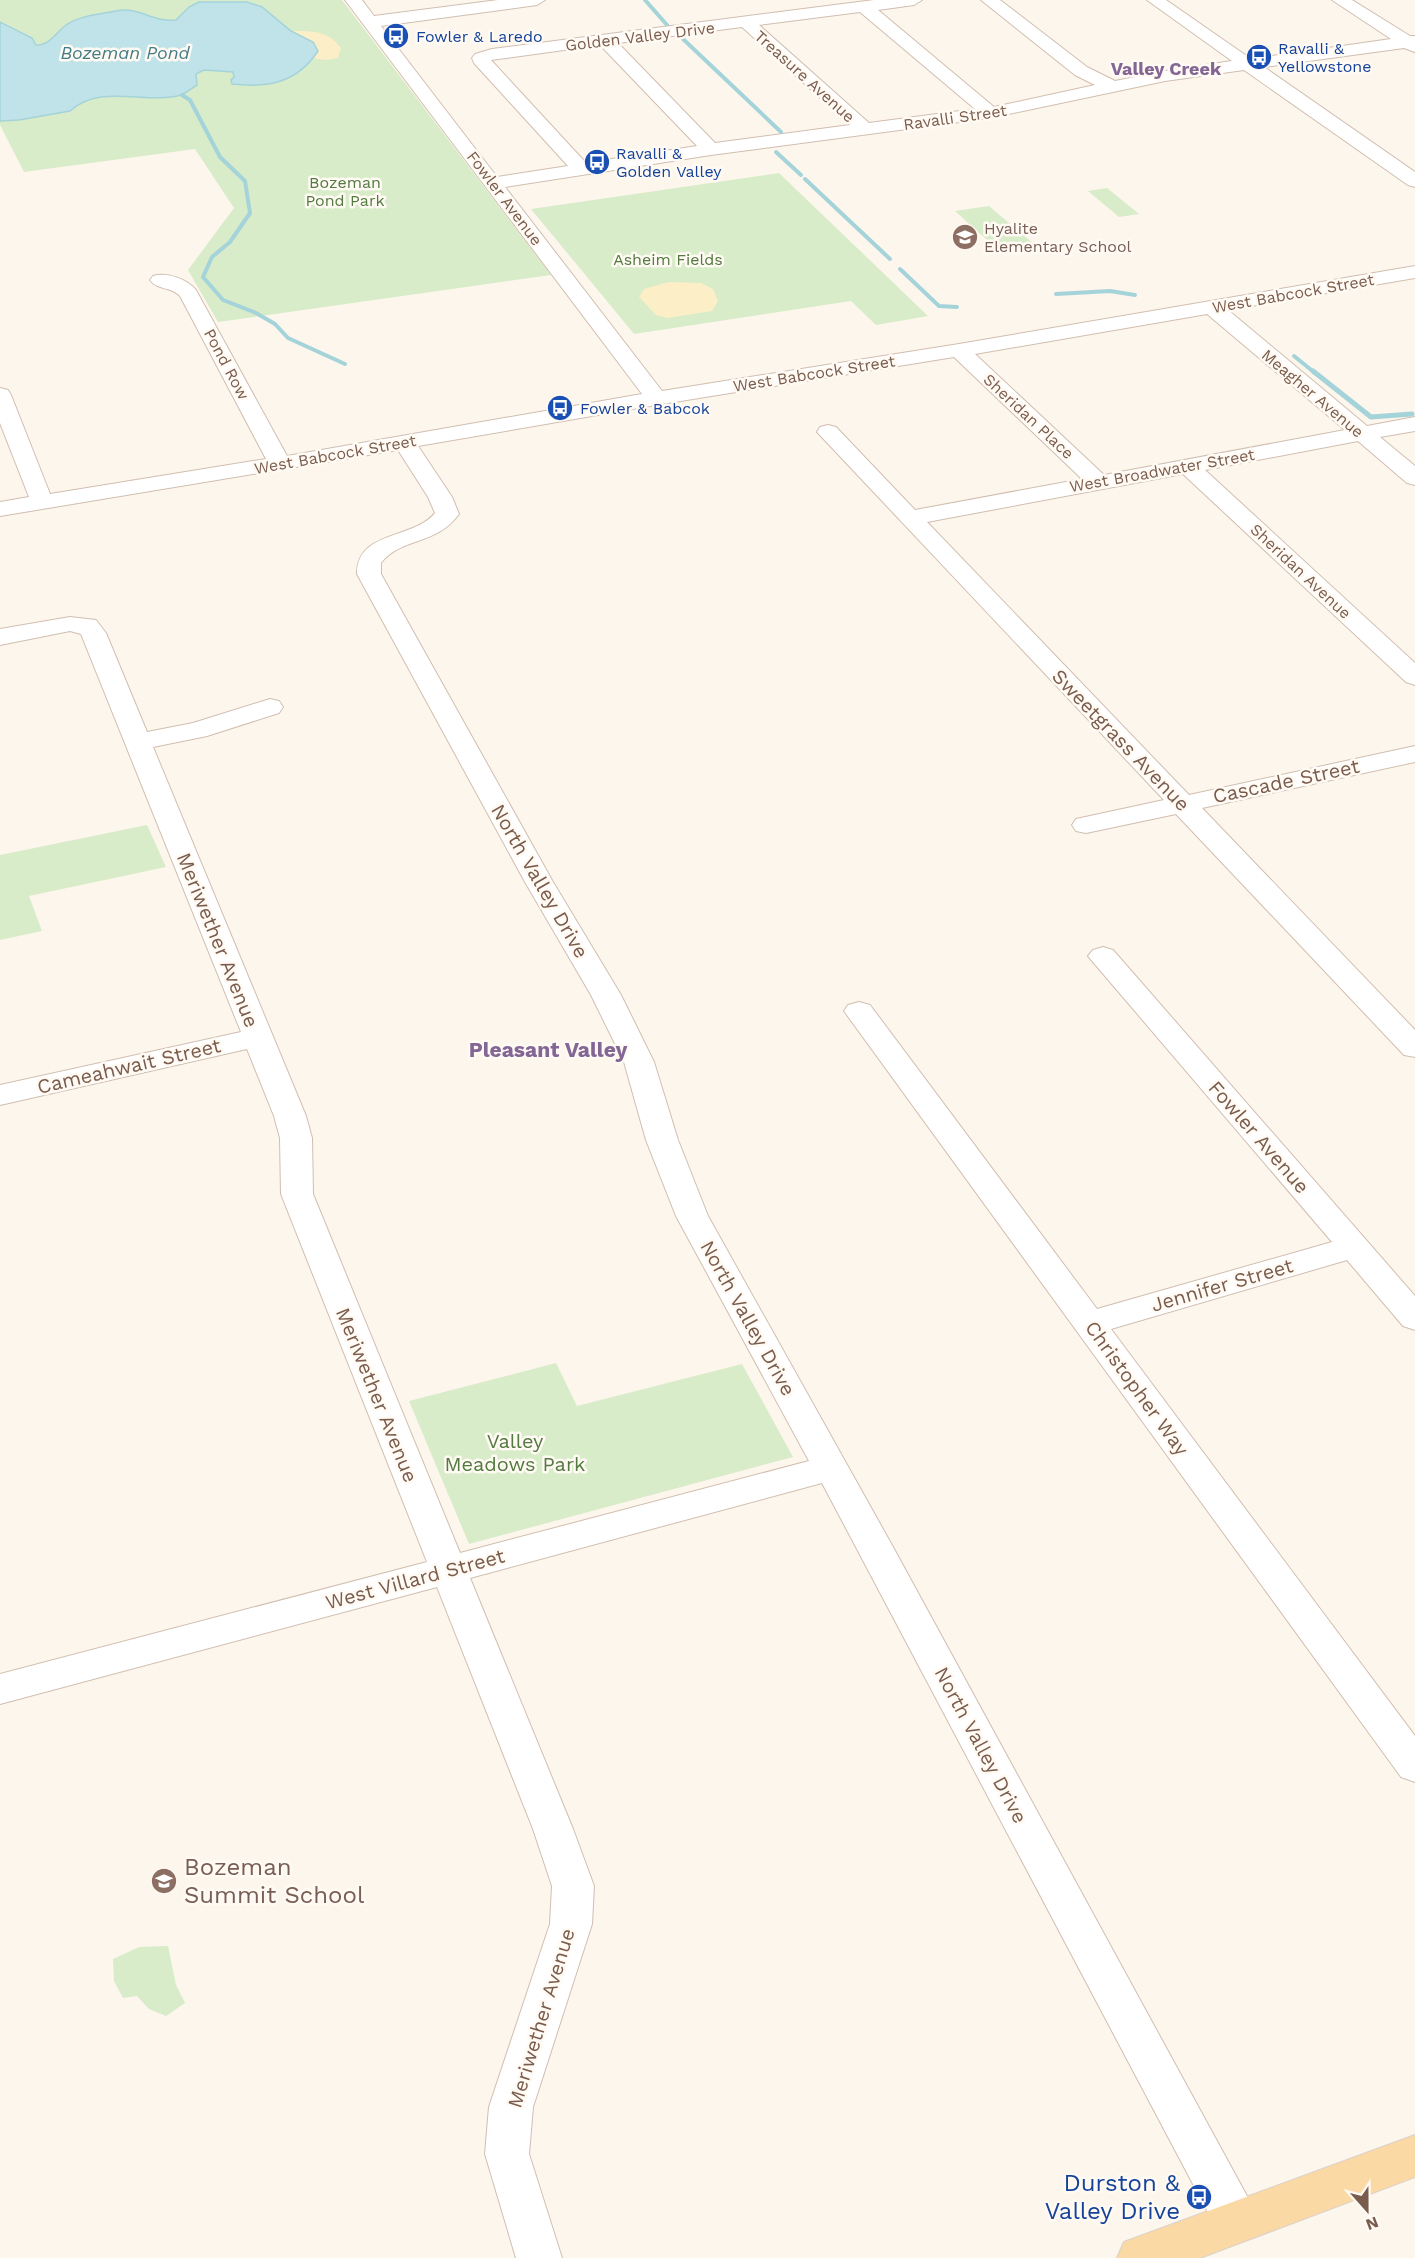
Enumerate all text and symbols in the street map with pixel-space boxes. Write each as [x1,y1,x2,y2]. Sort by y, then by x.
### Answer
street label: Golden Valley Drive [564,18,716,55]
bus stop icon: Fowler & Laredo [381,21,411,51]
street label: Treasure Avenue [751,26,859,126]
place label: Fowler & Laredo [416,27,543,46]
place label: Ravalli & Yellowstone [1278,39,1371,76]
water label: Bozeman Pond [60,42,190,63]
bus stop icon: Ravalli & Yellowstone [1244,42,1274,72]
district label: Valley Creek [1111,58,1222,79]
street label: Ravalli Street [902,101,1008,134]
place label: Ravalli & Golden Valley [616,144,722,181]
street label: Fowler Avenue [463,147,546,249]
bus stop icon: Ravalli & Golden Valley [582,147,612,177]
park label: Bozeman Pond Park [305,173,385,210]
place label: Hyalite Elementary School [984,219,1132,256]
school or university icon: Hyalite Elementary School [950,222,980,252]
park label: Asheim Fields [613,250,723,269]
street label: West Babcock Street [1211,270,1376,317]
street label: Pond Row [200,325,253,403]
street label: Meagher Avenue [1258,345,1367,441]
street label: West Babcock Street [732,351,897,396]
street label: Sheridan Place [980,370,1078,463]
bus stop icon: Fowler & Babcok [545,393,575,423]
place label: Fowler & Babcok [580,399,710,418]
street label: West Babcock Street [253,431,418,478]
street label: West Broadwater Street [1068,445,1256,496]
street label: Sheridan Avenue [1246,520,1355,623]
street label: Sweetgrass Avenue [1047,664,1195,816]
street label: Cascade Street [1211,754,1362,808]
street label: North Valley Drive [486,800,594,962]
street label: Meriwether Avenue [172,849,264,1031]
street label: Cameahwait Street [35,1033,224,1099]
district label: Pleasant Valley [469,1037,628,1062]
street label: Fowler Avenue [1203,1076,1315,1198]
street label: North Valley Drive [695,1236,801,1400]
street label: Jennifer Street [1148,1253,1296,1317]
street label: Meriwether Avenue [331,1304,423,1486]
street label: Christopher Way [1080,1316,1194,1461]
park label: Valley Meadows Park [445,1429,585,1476]
street label: West Villard Street [323,1543,508,1614]
street label: North Valley Drive [930,1663,1032,1827]
place label: Bozeman Summit School [184,1853,365,1909]
school or university icon: Bozeman Summit School [149,1866,179,1896]
street label: Meriwether Avenue [502,1925,580,2111]
place label: Durston & Valley Drive [1045,2169,1181,2225]
north arrow [1337,2180,1397,2240]
bus stop icon: Durston & Valley Drive [1184,2182,1214,2212]
text: N [1363,2213,1381,2235]

